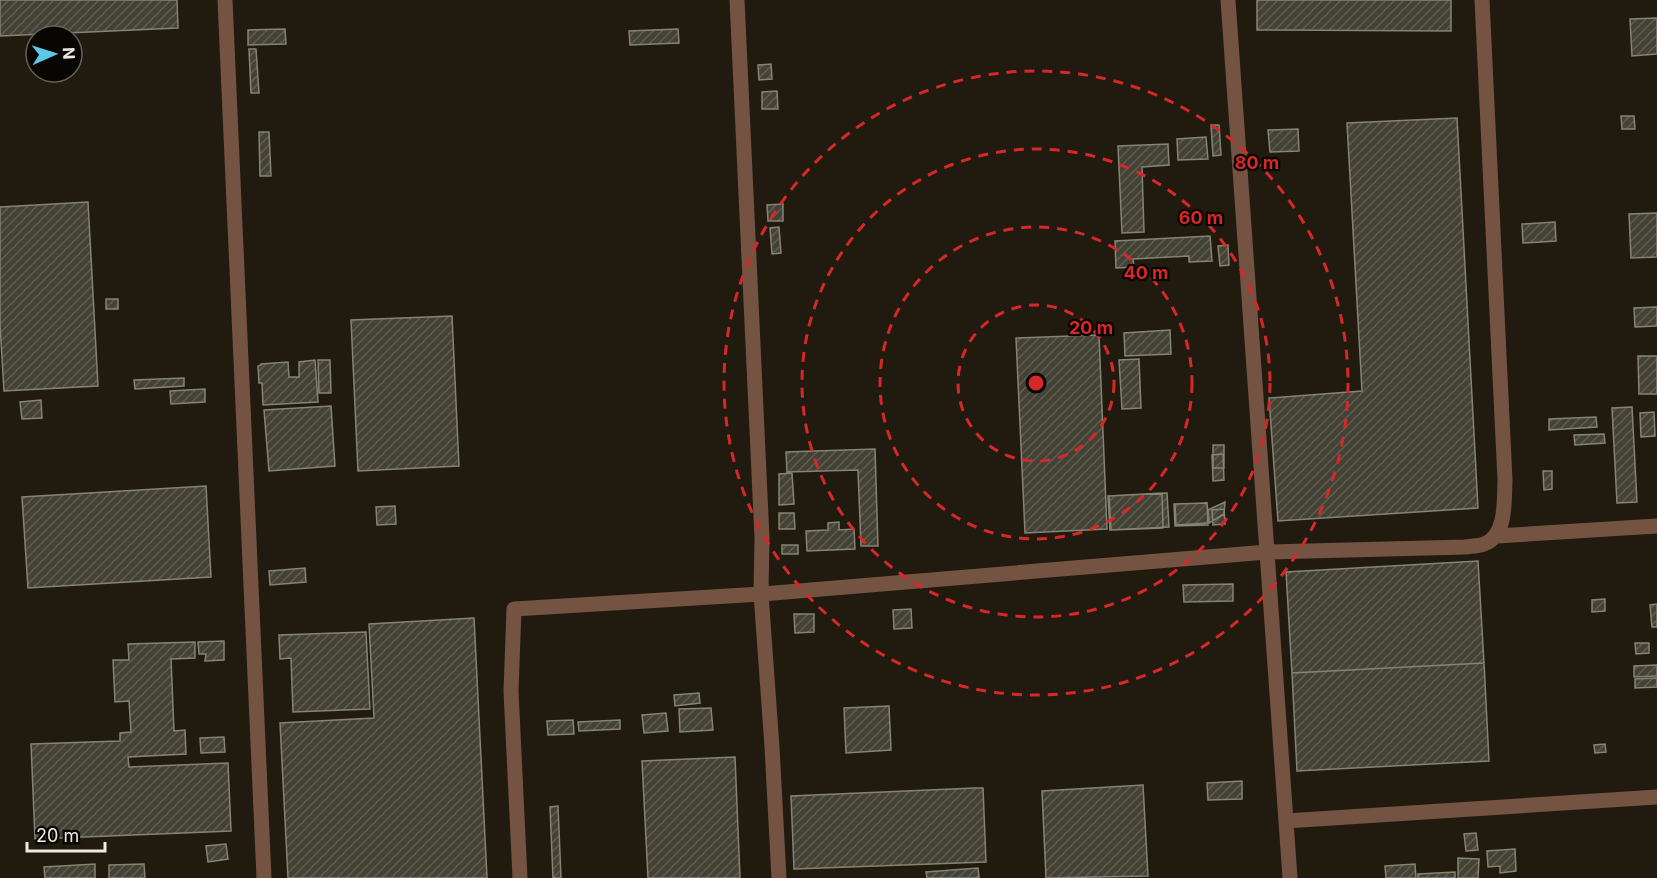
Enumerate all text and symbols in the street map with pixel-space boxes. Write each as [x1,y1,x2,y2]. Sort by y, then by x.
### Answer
north arrow [24,24,84,84]
text: N [59,47,79,60]
text: 80 m [1235,152,1279,173]
text: 60 m [1179,207,1223,228]
text: 40 m [1124,262,1169,283]
text: 20 m [1069,317,1113,338]
centre of rings [1026,373,1046,393]
scale bar [27,815,105,853]
text: 20 m [36,825,79,846]

